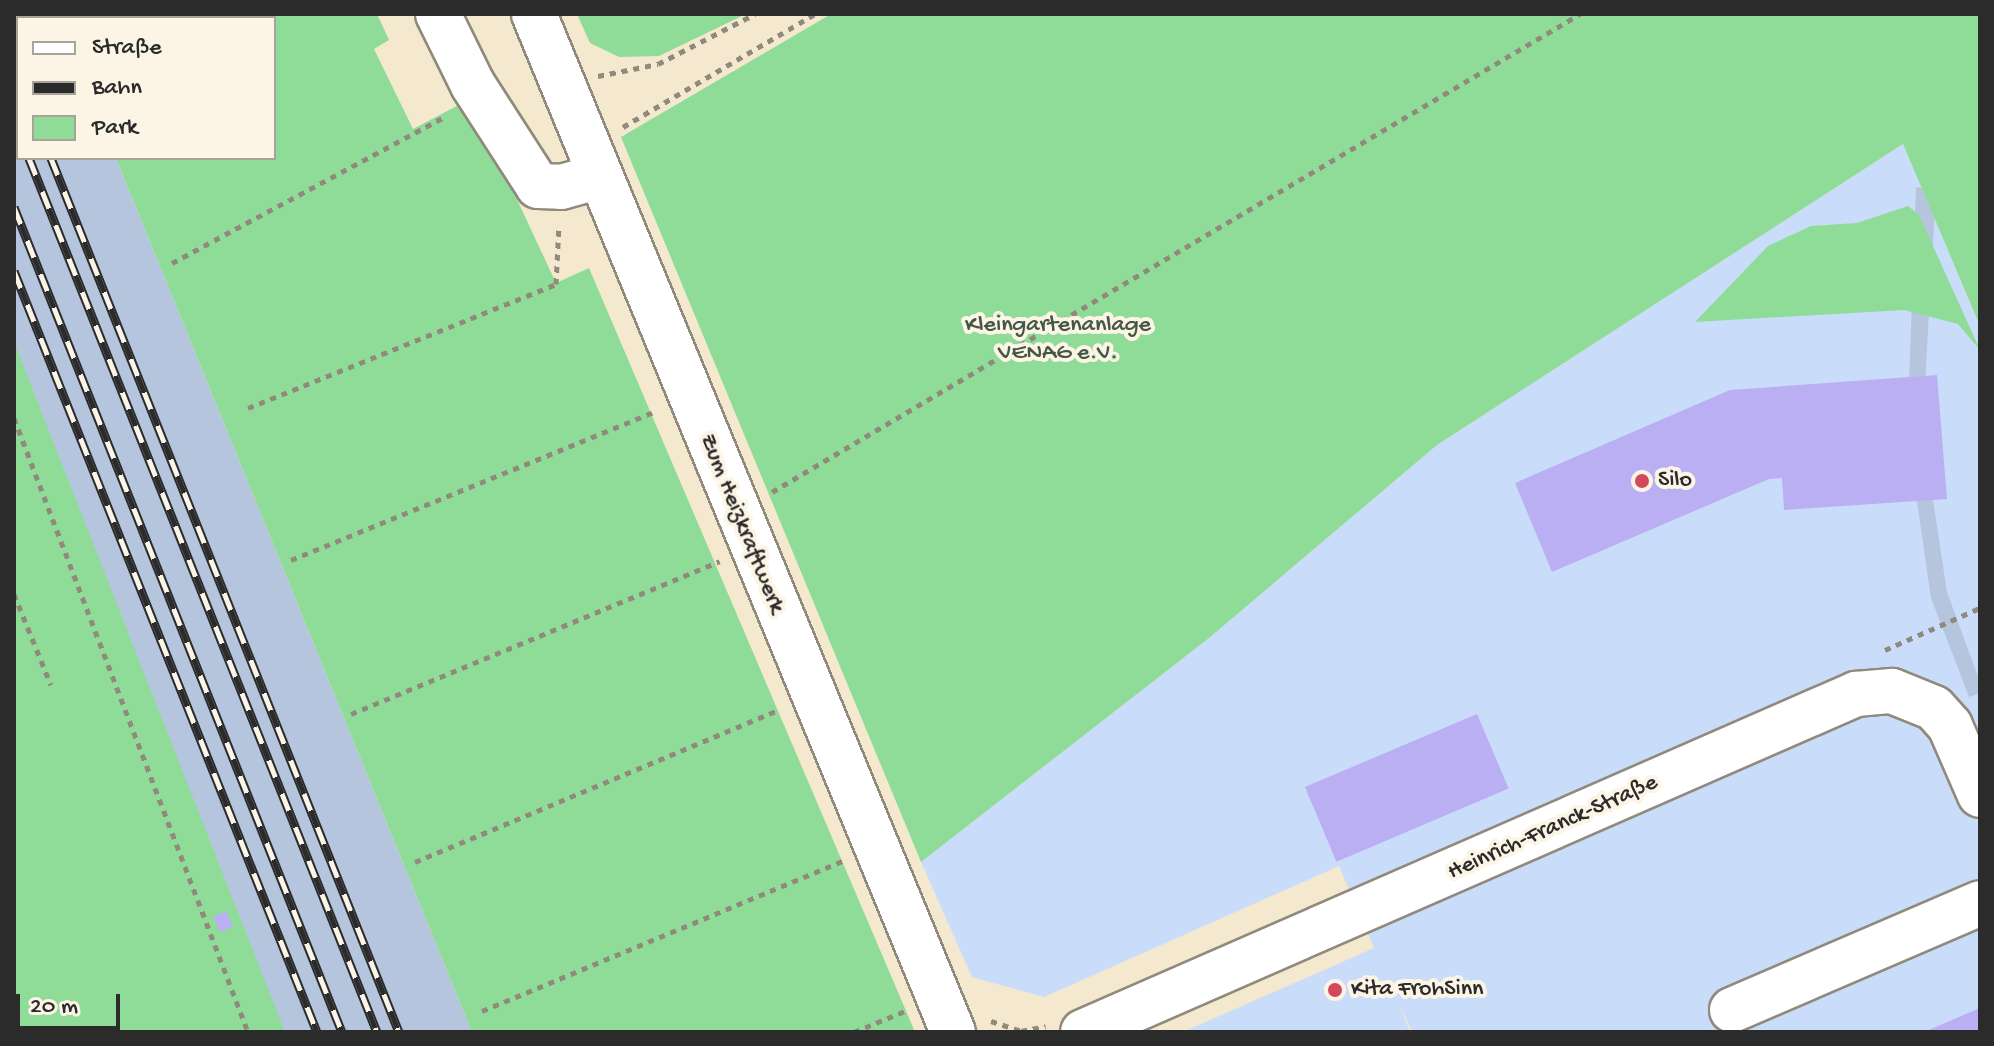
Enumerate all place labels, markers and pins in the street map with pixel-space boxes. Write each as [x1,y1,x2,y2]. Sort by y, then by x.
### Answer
place label: Silo [1658,467,1692,495]
marker: Silo [1633,472,1651,490]
place label: Kita FrohSinn [1351,976,1484,1004]
marker: Kita FrohSinn [1326,981,1344,999]

